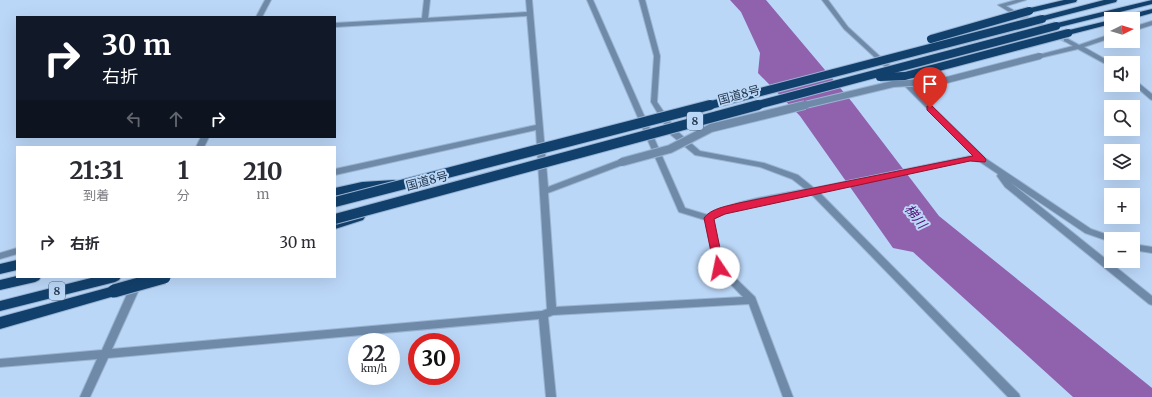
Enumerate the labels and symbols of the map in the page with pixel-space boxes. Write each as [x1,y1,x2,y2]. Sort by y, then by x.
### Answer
north arrow [1104,12,1140,48]
pin [913,67,947,108]
street label: 国道8号 [716,82,762,107]
road number: 8 [687,112,703,130]
street label: 国道8号 [404,168,450,193]
water label: 梯川 [901,201,932,233]
position arrow [698,247,740,289]
road number: 8 [49,282,65,300]
speed limit sign: 30 [408,333,460,385]

